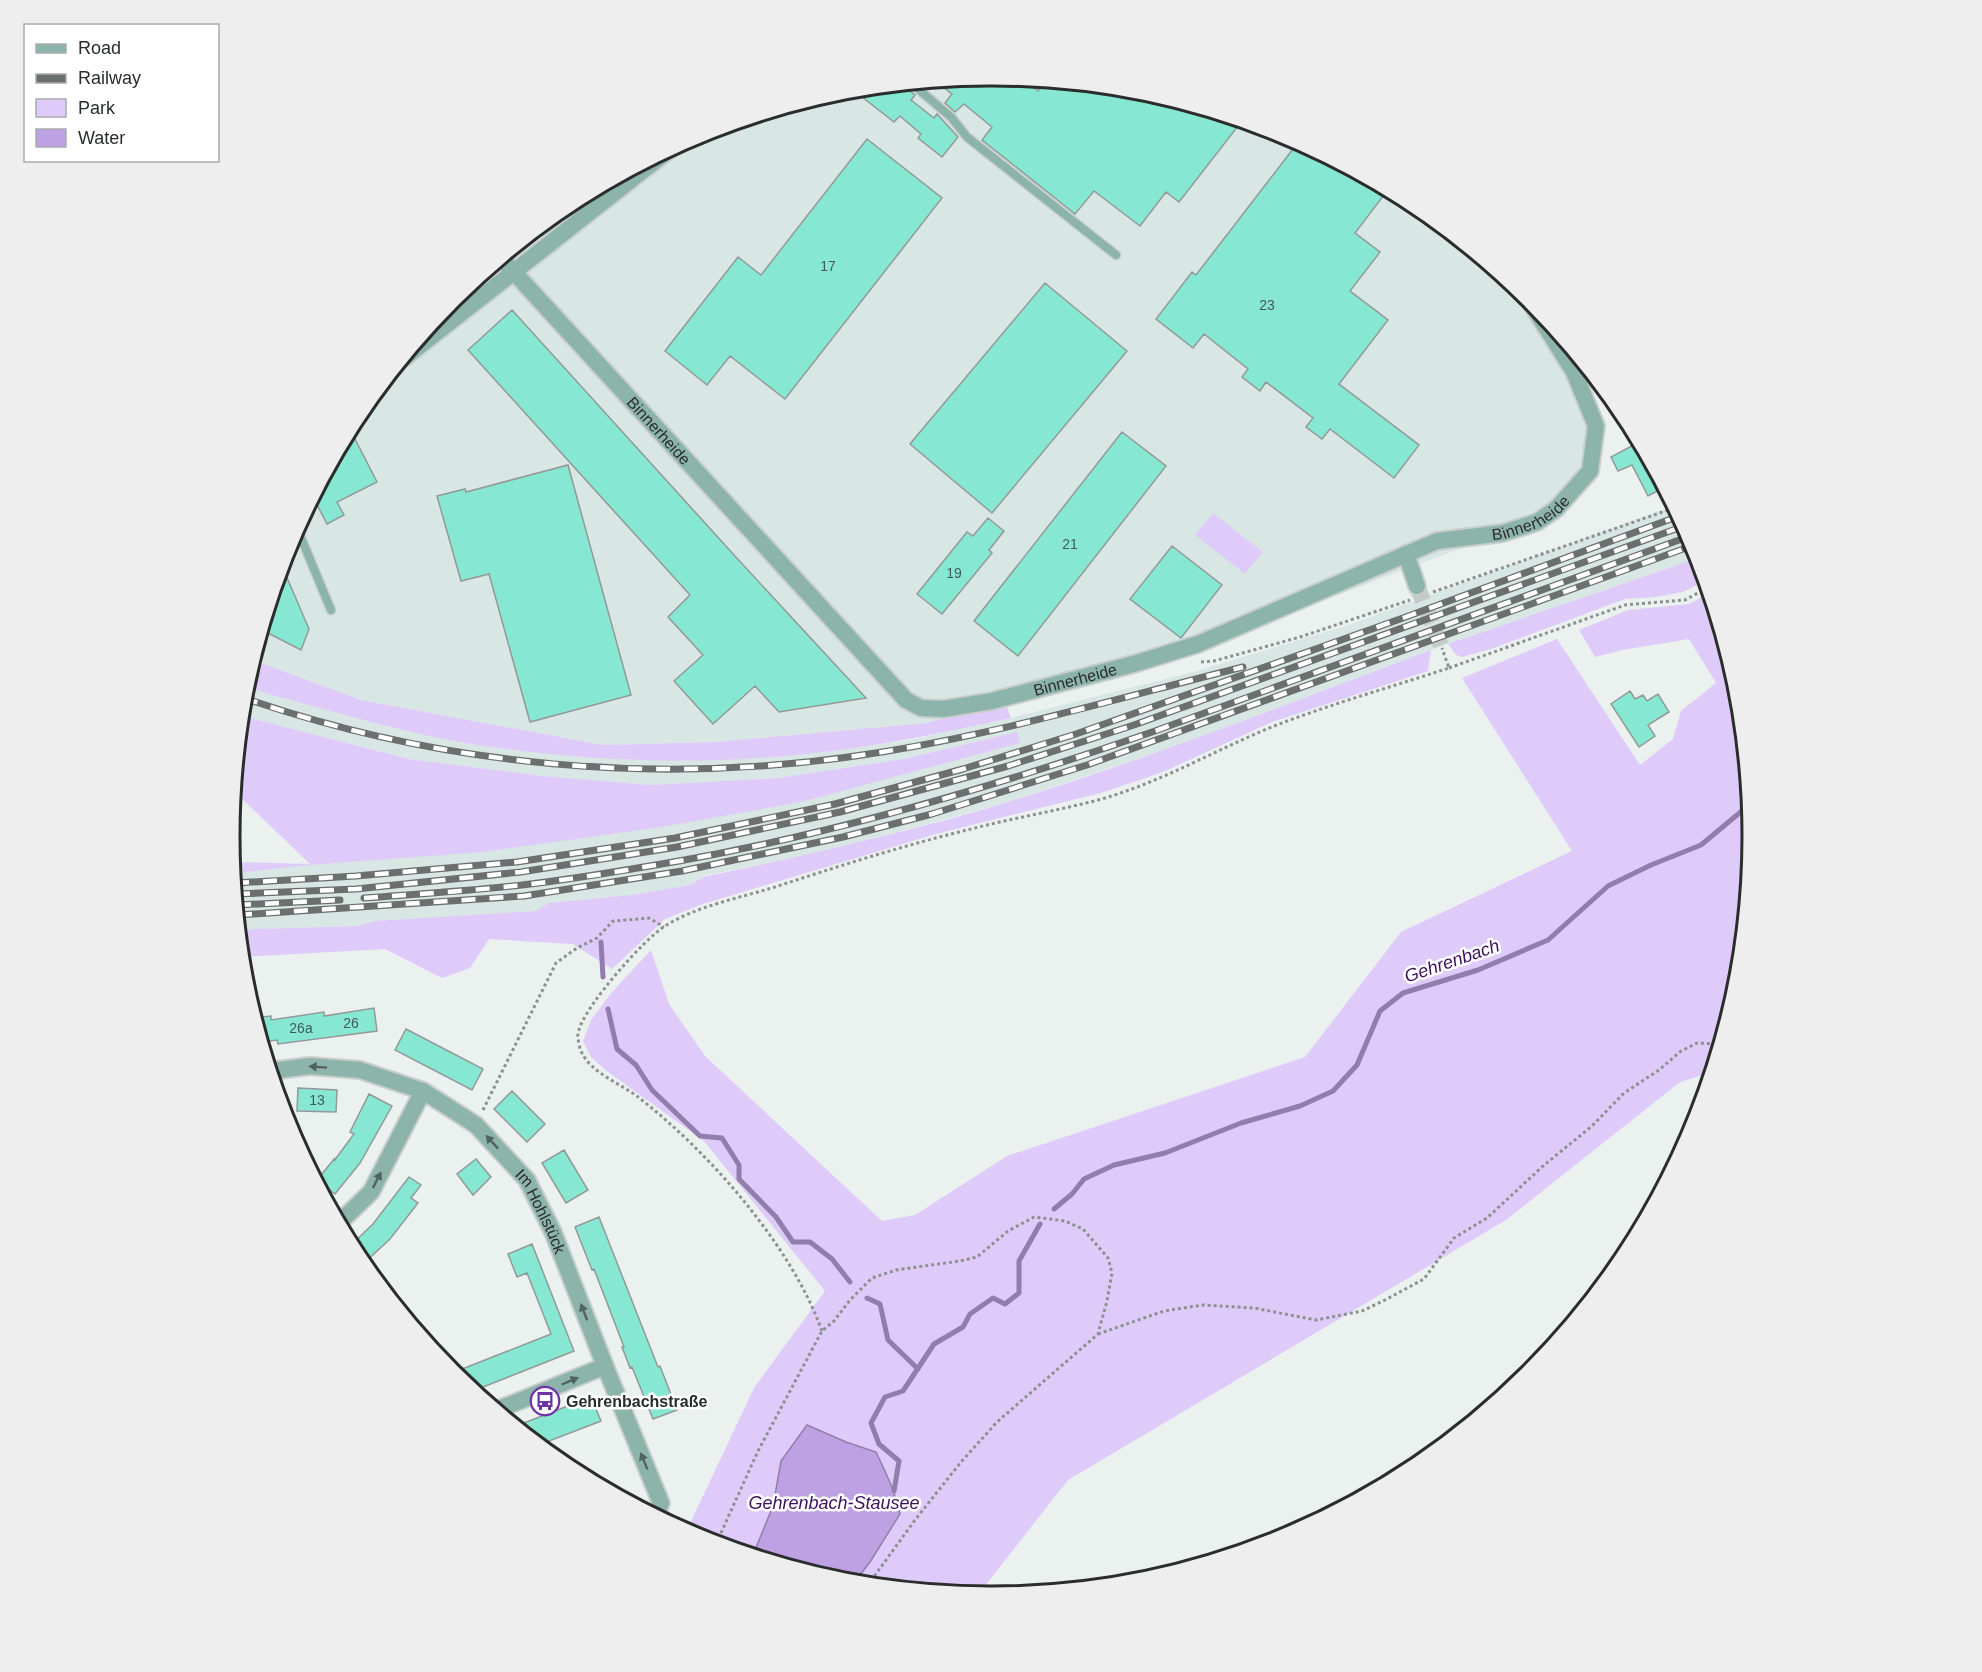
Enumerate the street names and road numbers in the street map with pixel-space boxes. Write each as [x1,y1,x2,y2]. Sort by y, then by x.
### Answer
street label: Binnerheide [624,393,694,468]
street label: Binnerheide [1491,492,1573,543]
street label: Binnerheide [1032,660,1119,698]
street label: Im Hohlstück [513,1165,569,1257]

